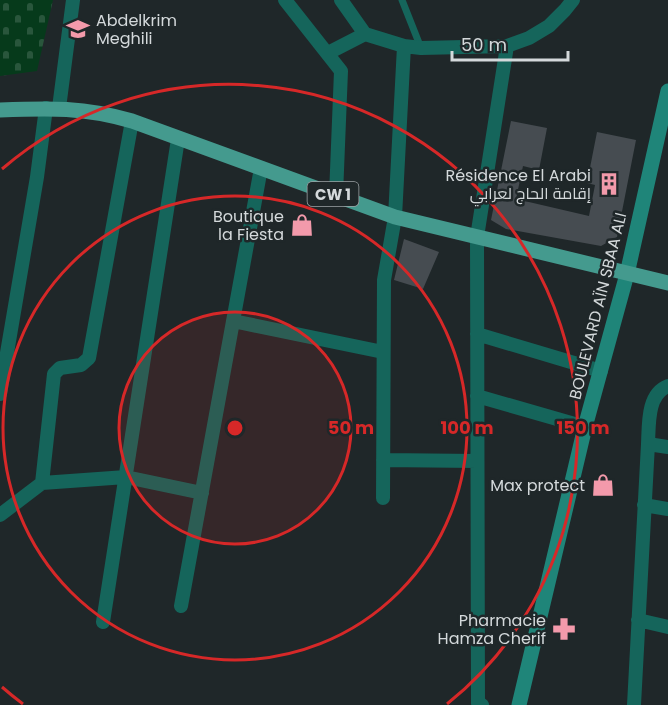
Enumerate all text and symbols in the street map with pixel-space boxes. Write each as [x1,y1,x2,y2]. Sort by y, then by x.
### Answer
place label: Abdelkrim Meghili [96,9,177,50]
school or university icon: Abdelkrim Meghili [65,16,91,42]
scale bar [452,24,568,62]
text: 50 m [461,32,507,57]
place label: Résidence El Arabi إقامة الحاج لعرابي [445,164,591,207]
building icon: Résidence El Arabi إقامة الحاج لعرابي [596,171,622,197]
road number: CW 1 [308,182,358,206]
place label: Boutique la Fiesta [213,205,284,246]
street label: BOULEVARD AÏN SBAA ALI [564,210,632,402]
shop icon: Boutique la Fiesta [289,212,315,238]
text: 50 m [328,415,374,440]
text: 100 m [440,415,494,440]
text: 150 m [556,415,610,440]
centre of rings [225,418,245,438]
shop icon: Max protect [590,472,616,498]
place label: Max protect [490,474,585,497]
place label: Pharmacie Hamza Cherif [438,609,546,650]
pharmacy icon: Pharmacie Hamza Cherif [551,616,577,642]

